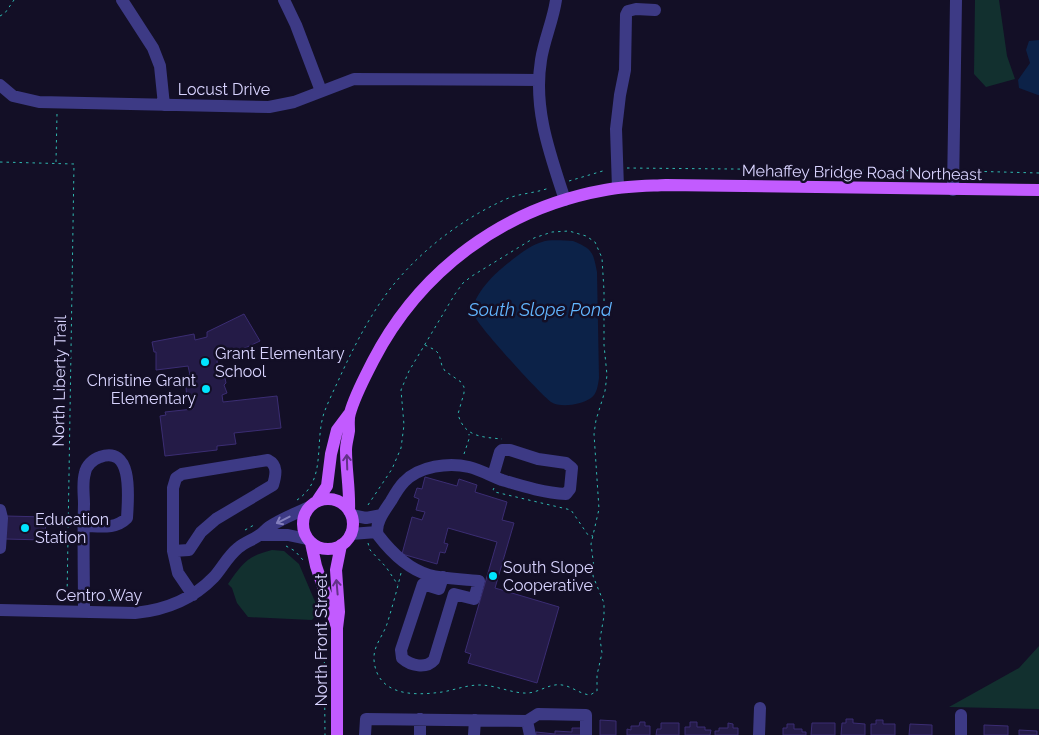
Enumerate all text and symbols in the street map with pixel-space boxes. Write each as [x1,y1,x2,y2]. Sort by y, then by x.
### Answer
street label: Locust Drive [178,80,270,99]
street label: Mehaffey Bridge Road Northeast [742,161,983,184]
water label: South Slope Pond [467,299,613,320]
street label: North Liberty Trail [49,314,70,447]
place label: Grant Elementary School [215,344,345,381]
marker: Grant Elementary School [199,356,211,368]
place label: Christine Grant Elementary [87,371,197,408]
marker: Christine Grant Elementary [200,383,212,395]
one-way arrow [342,455,351,471]
place label: Education Station [35,510,109,547]
one-way arrow [275,515,290,525]
marker: Education Station [19,522,31,534]
place label: South Slope Cooperative [503,558,593,595]
marker: South Slope Cooperative [487,570,499,582]
street label: North Front Street [312,573,331,706]
one-way arrow [332,579,342,595]
street label: Centro Way [56,586,143,605]

